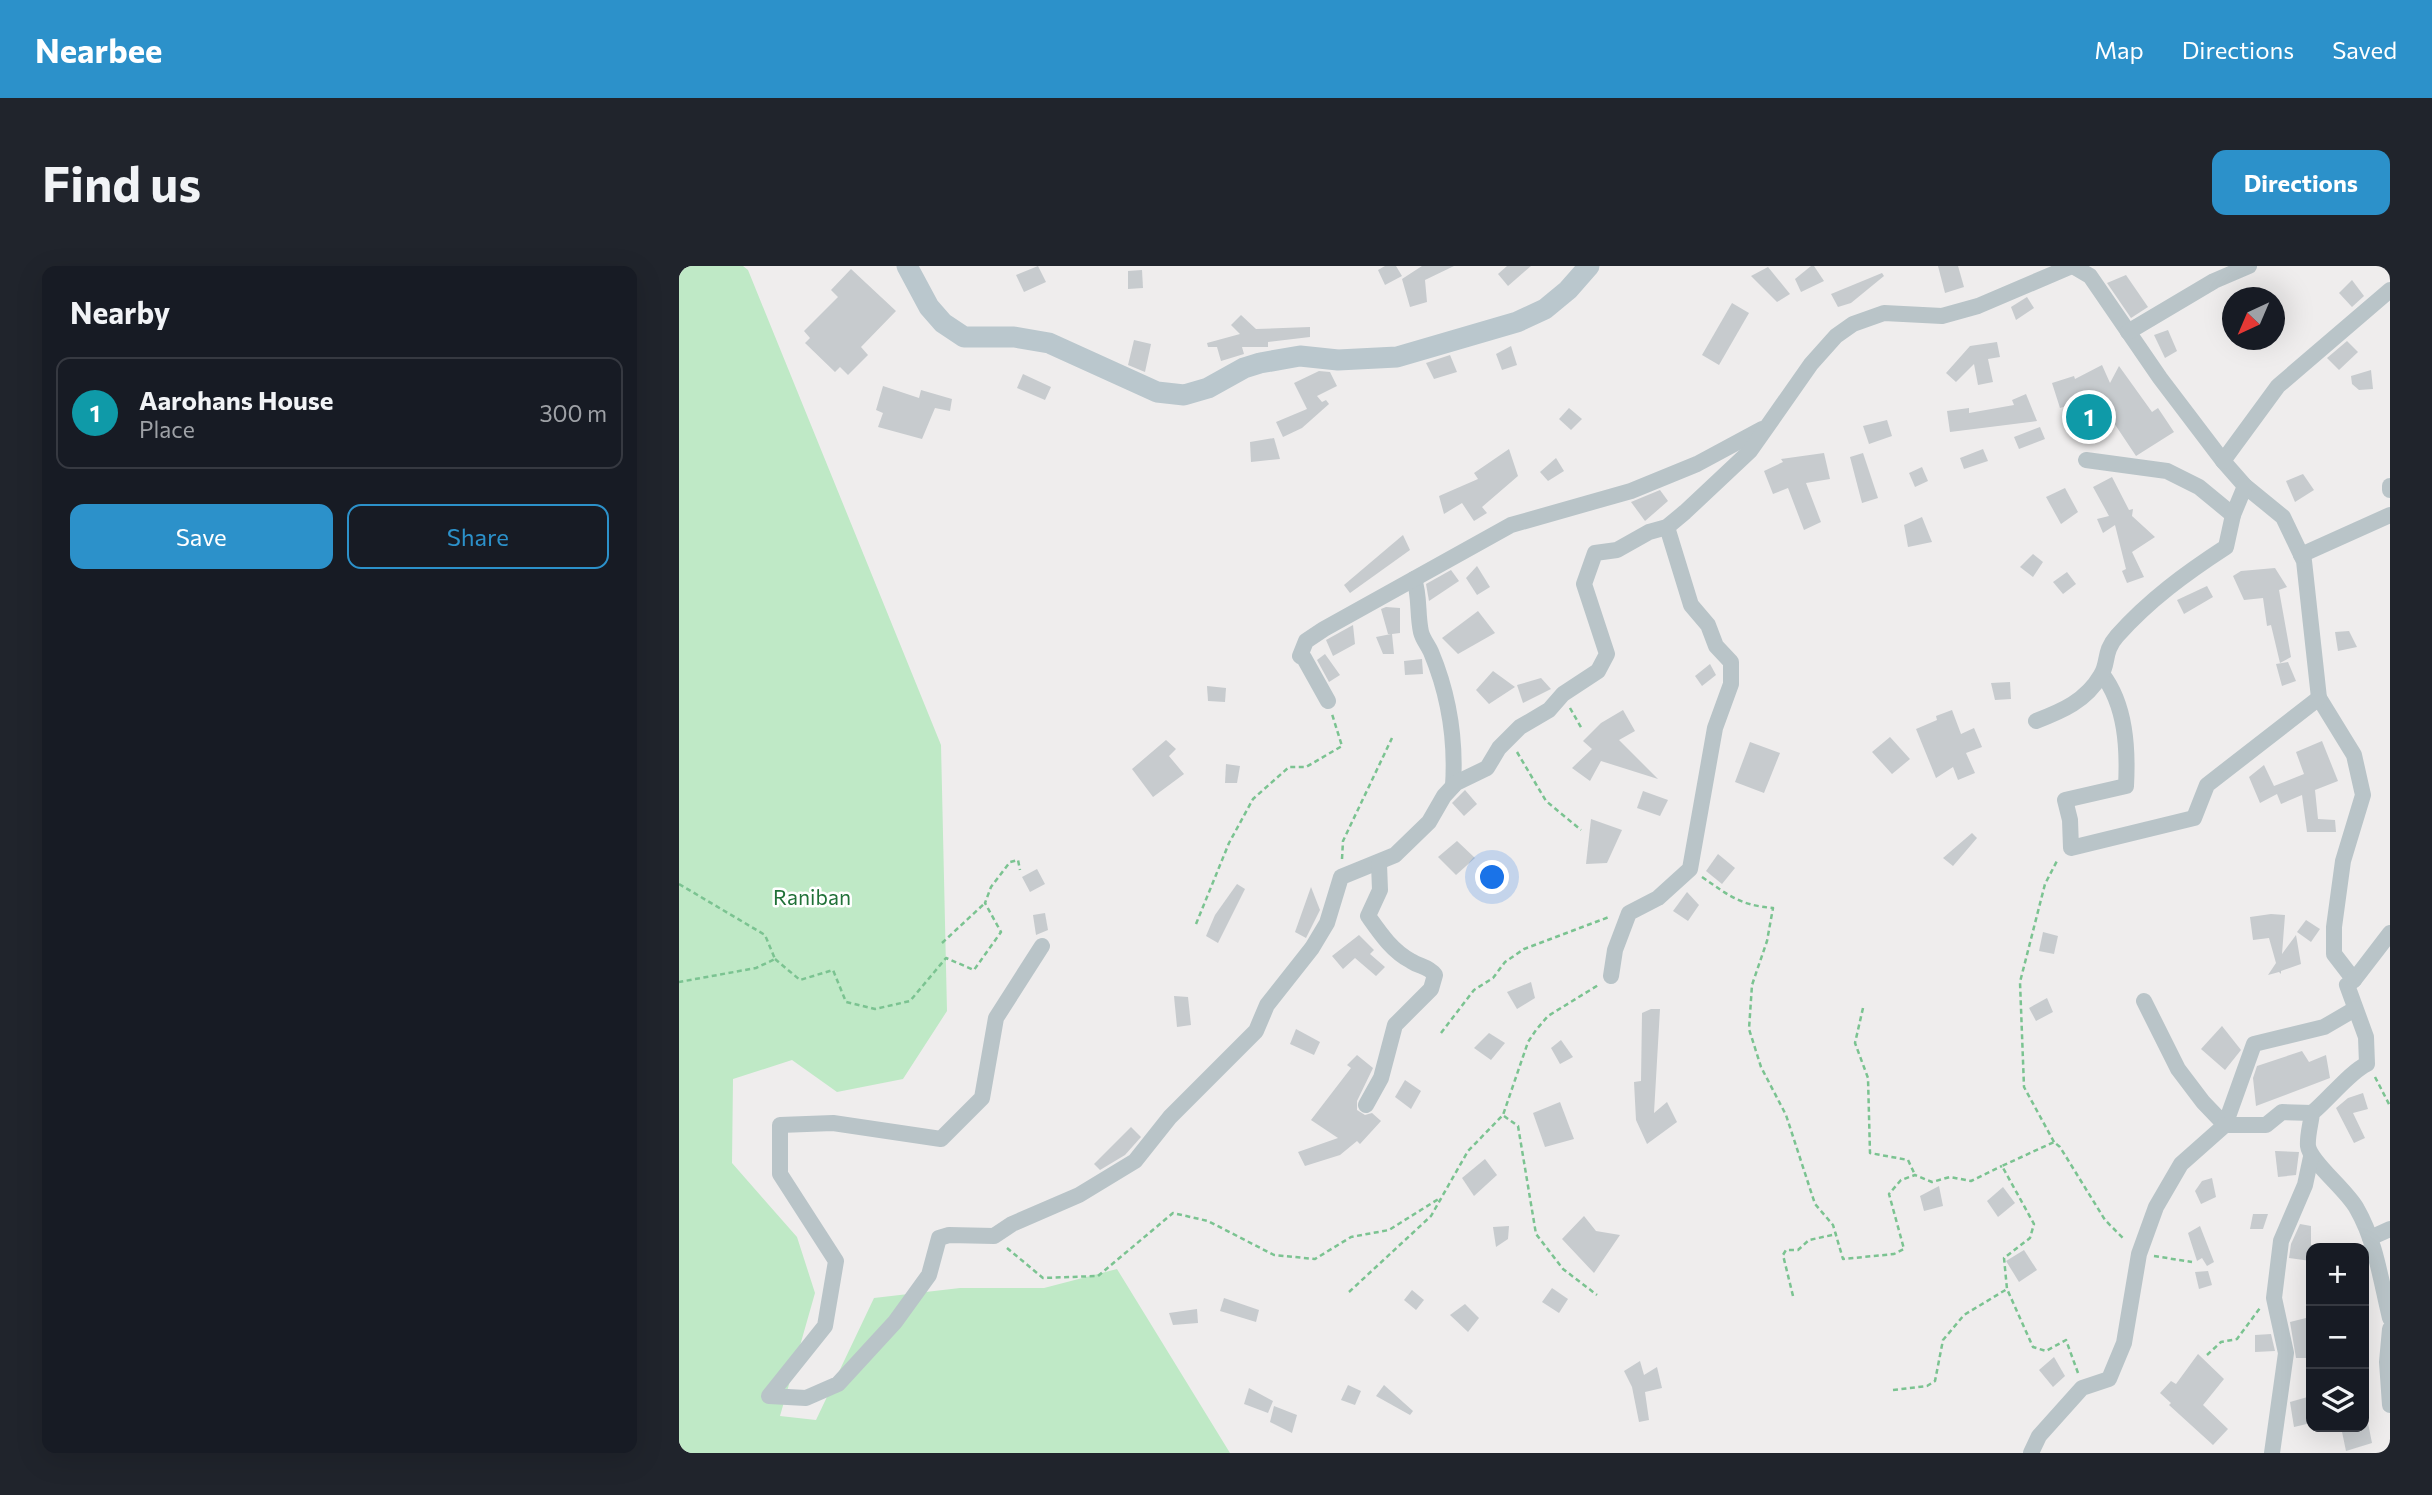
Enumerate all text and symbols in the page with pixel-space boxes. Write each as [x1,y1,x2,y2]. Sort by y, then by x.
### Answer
text: Nearbee [35,29,162,70]
text: Map [2094,35,2144,64]
text: Directions [2182,35,2294,64]
text: Saved [2332,35,2397,64]
button: Directions [2212,150,2390,215]
text: Find us [42,152,201,212]
north arrow [2222,287,2285,350]
text: Nearby [70,293,170,330]
text: Aarohans House [139,384,334,415]
pin: 1 [2066,391,2112,443]
text: 1 [90,399,100,427]
text: 300 m [539,399,607,427]
text: Place [139,415,195,443]
button: Save [70,504,333,569]
button: Share [347,504,609,569]
your location [1475,860,1509,894]
park label: Raniban [773,884,851,909]
map controls [2306,1243,2369,1432]
button: + [2306,1243,2369,1306]
button: − [2306,1306,2369,1369]
button: layers [2306,1369,2369,1432]

